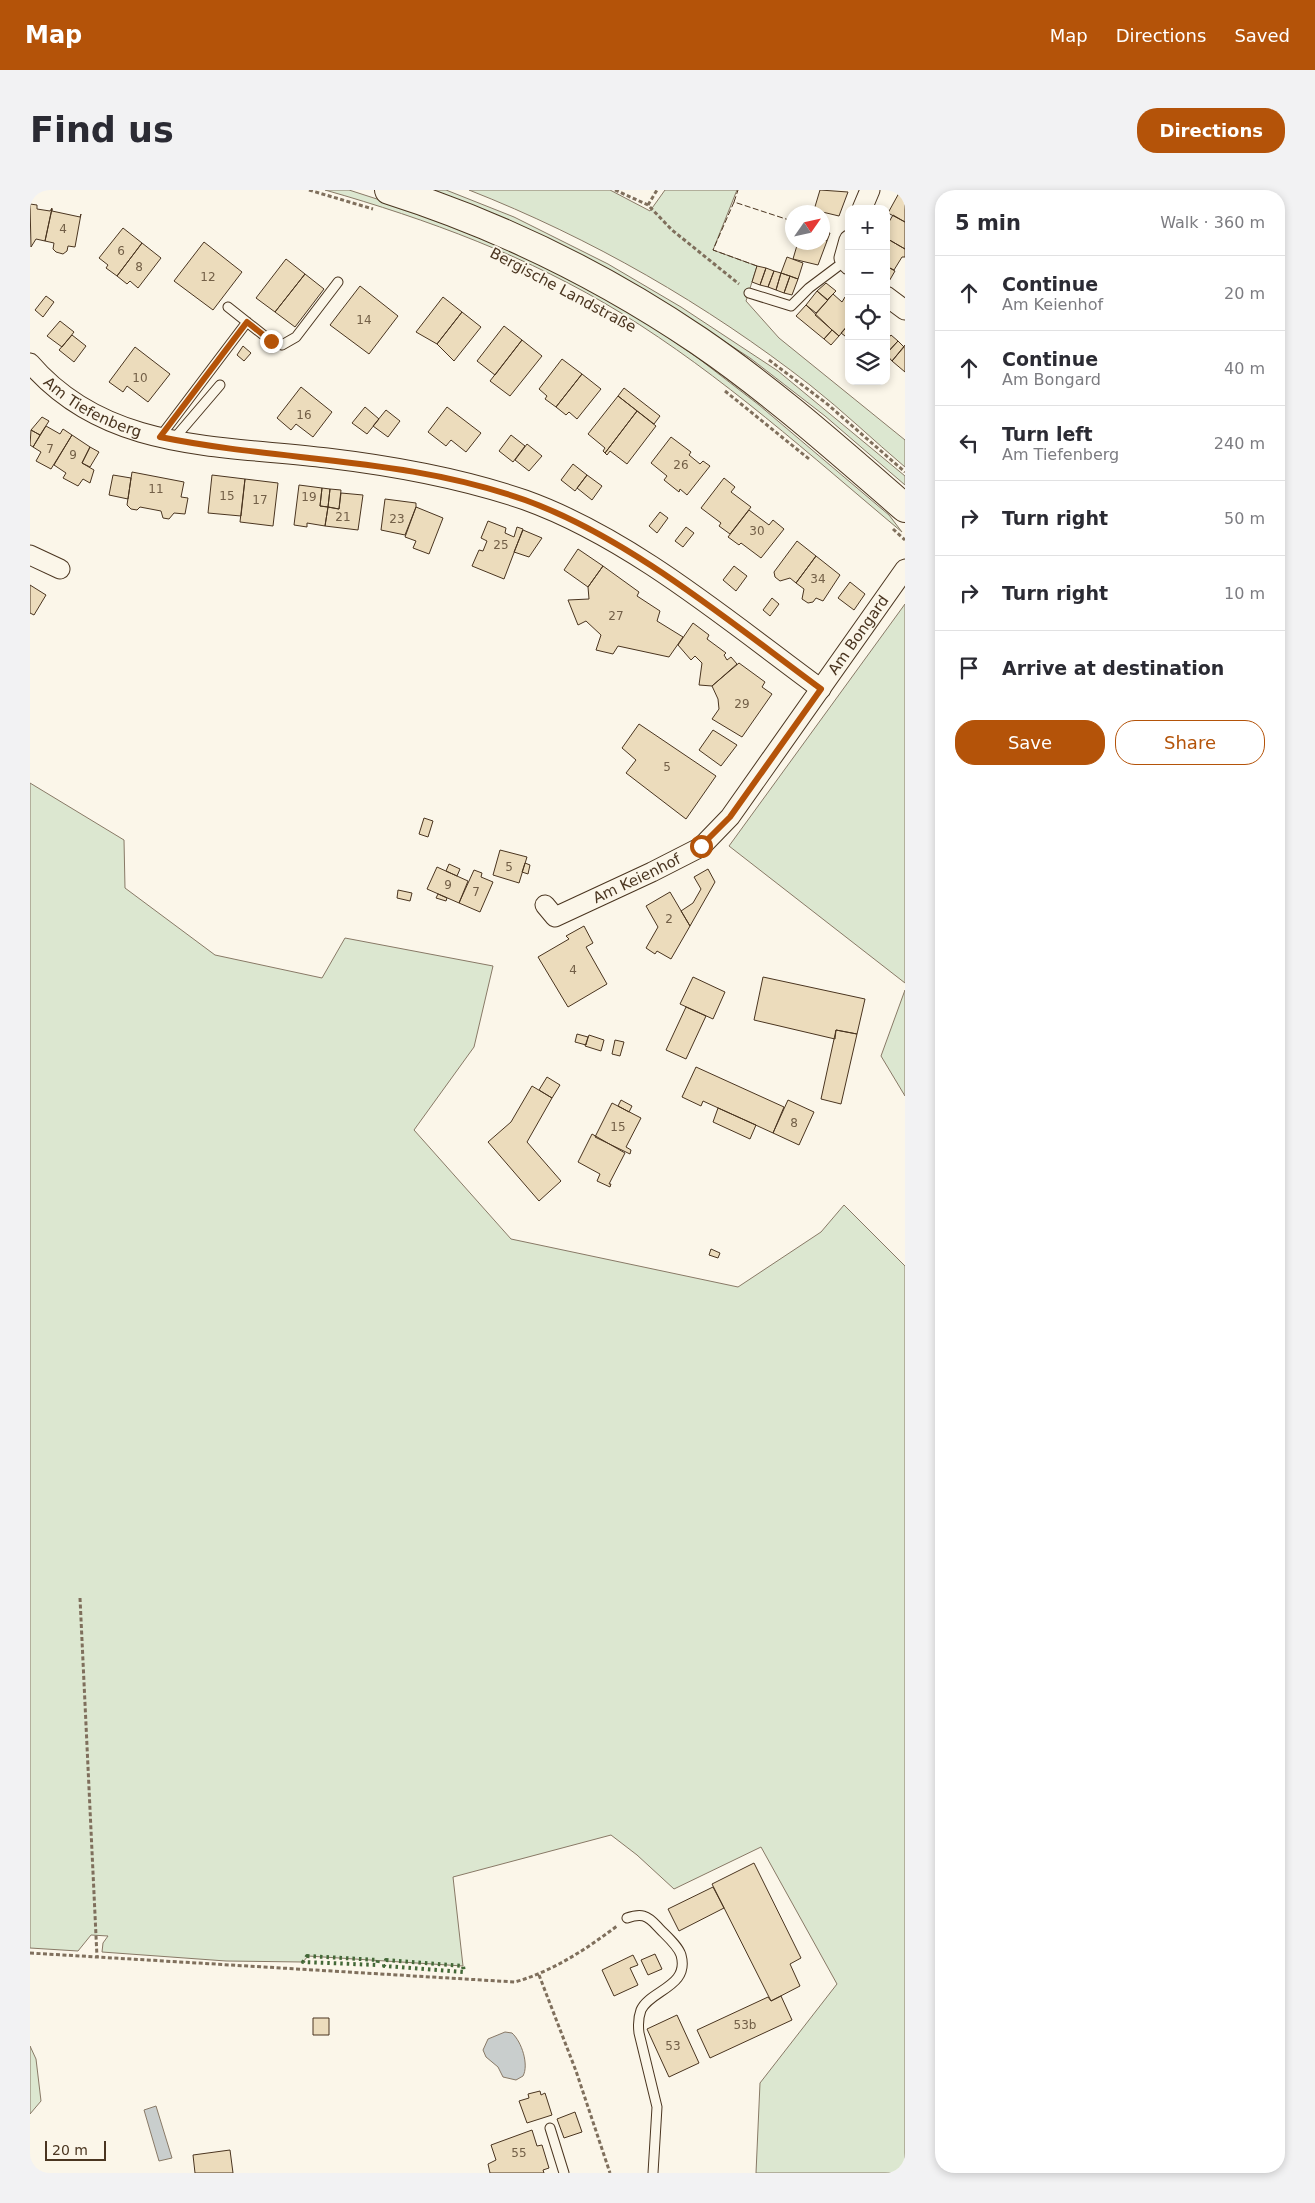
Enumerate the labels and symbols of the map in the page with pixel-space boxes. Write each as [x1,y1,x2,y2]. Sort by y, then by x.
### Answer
north arrow [785,205,830,250]
house number: 4 [59,222,67,236]
house number: 6 [117,244,125,258]
street label: Bergische Landstraße [487,244,639,336]
house number: 8 [135,260,143,274]
house number: 12 [200,270,216,284]
house number: 14 [356,313,372,327]
route end [260,330,283,353]
house number: 10 [132,371,148,385]
street label: Am Tiefenberg [40,373,144,441]
house number: 16 [296,408,312,422]
house number: 7 [46,442,54,456]
house number: 9 [69,448,77,462]
house number: 26 [673,458,689,472]
house number: 11 [148,482,164,496]
house number: 15 [219,489,235,503]
house number: 19 [301,490,317,504]
house number: 17 [252,493,268,507]
house number: 21 [335,510,351,524]
house number: 23 [389,512,405,526]
house number: 30 [749,524,765,538]
house number: 25 [493,538,509,552]
house number: 34 [810,572,826,586]
street label: Am Bongard [824,592,893,678]
house number: 27 [608,609,624,623]
house number: 29 [734,697,750,711]
house number: 5 [663,760,671,774]
route start [690,835,713,858]
street label: Am Keienhof [590,850,684,907]
house number: 5 [505,860,513,874]
house number: 9 [444,878,452,892]
house number: 7 [472,885,480,899]
house number: 2 [665,912,673,926]
house number: 4 [569,963,577,977]
house number: 8 [790,1116,798,1130]
house number: 15 [610,1120,626,1134]
house number: 53b [734,2018,756,2032]
house number: 53 [665,2039,681,2053]
scale bar [45,2138,106,2161]
house number: 55 [511,2146,527,2160]

